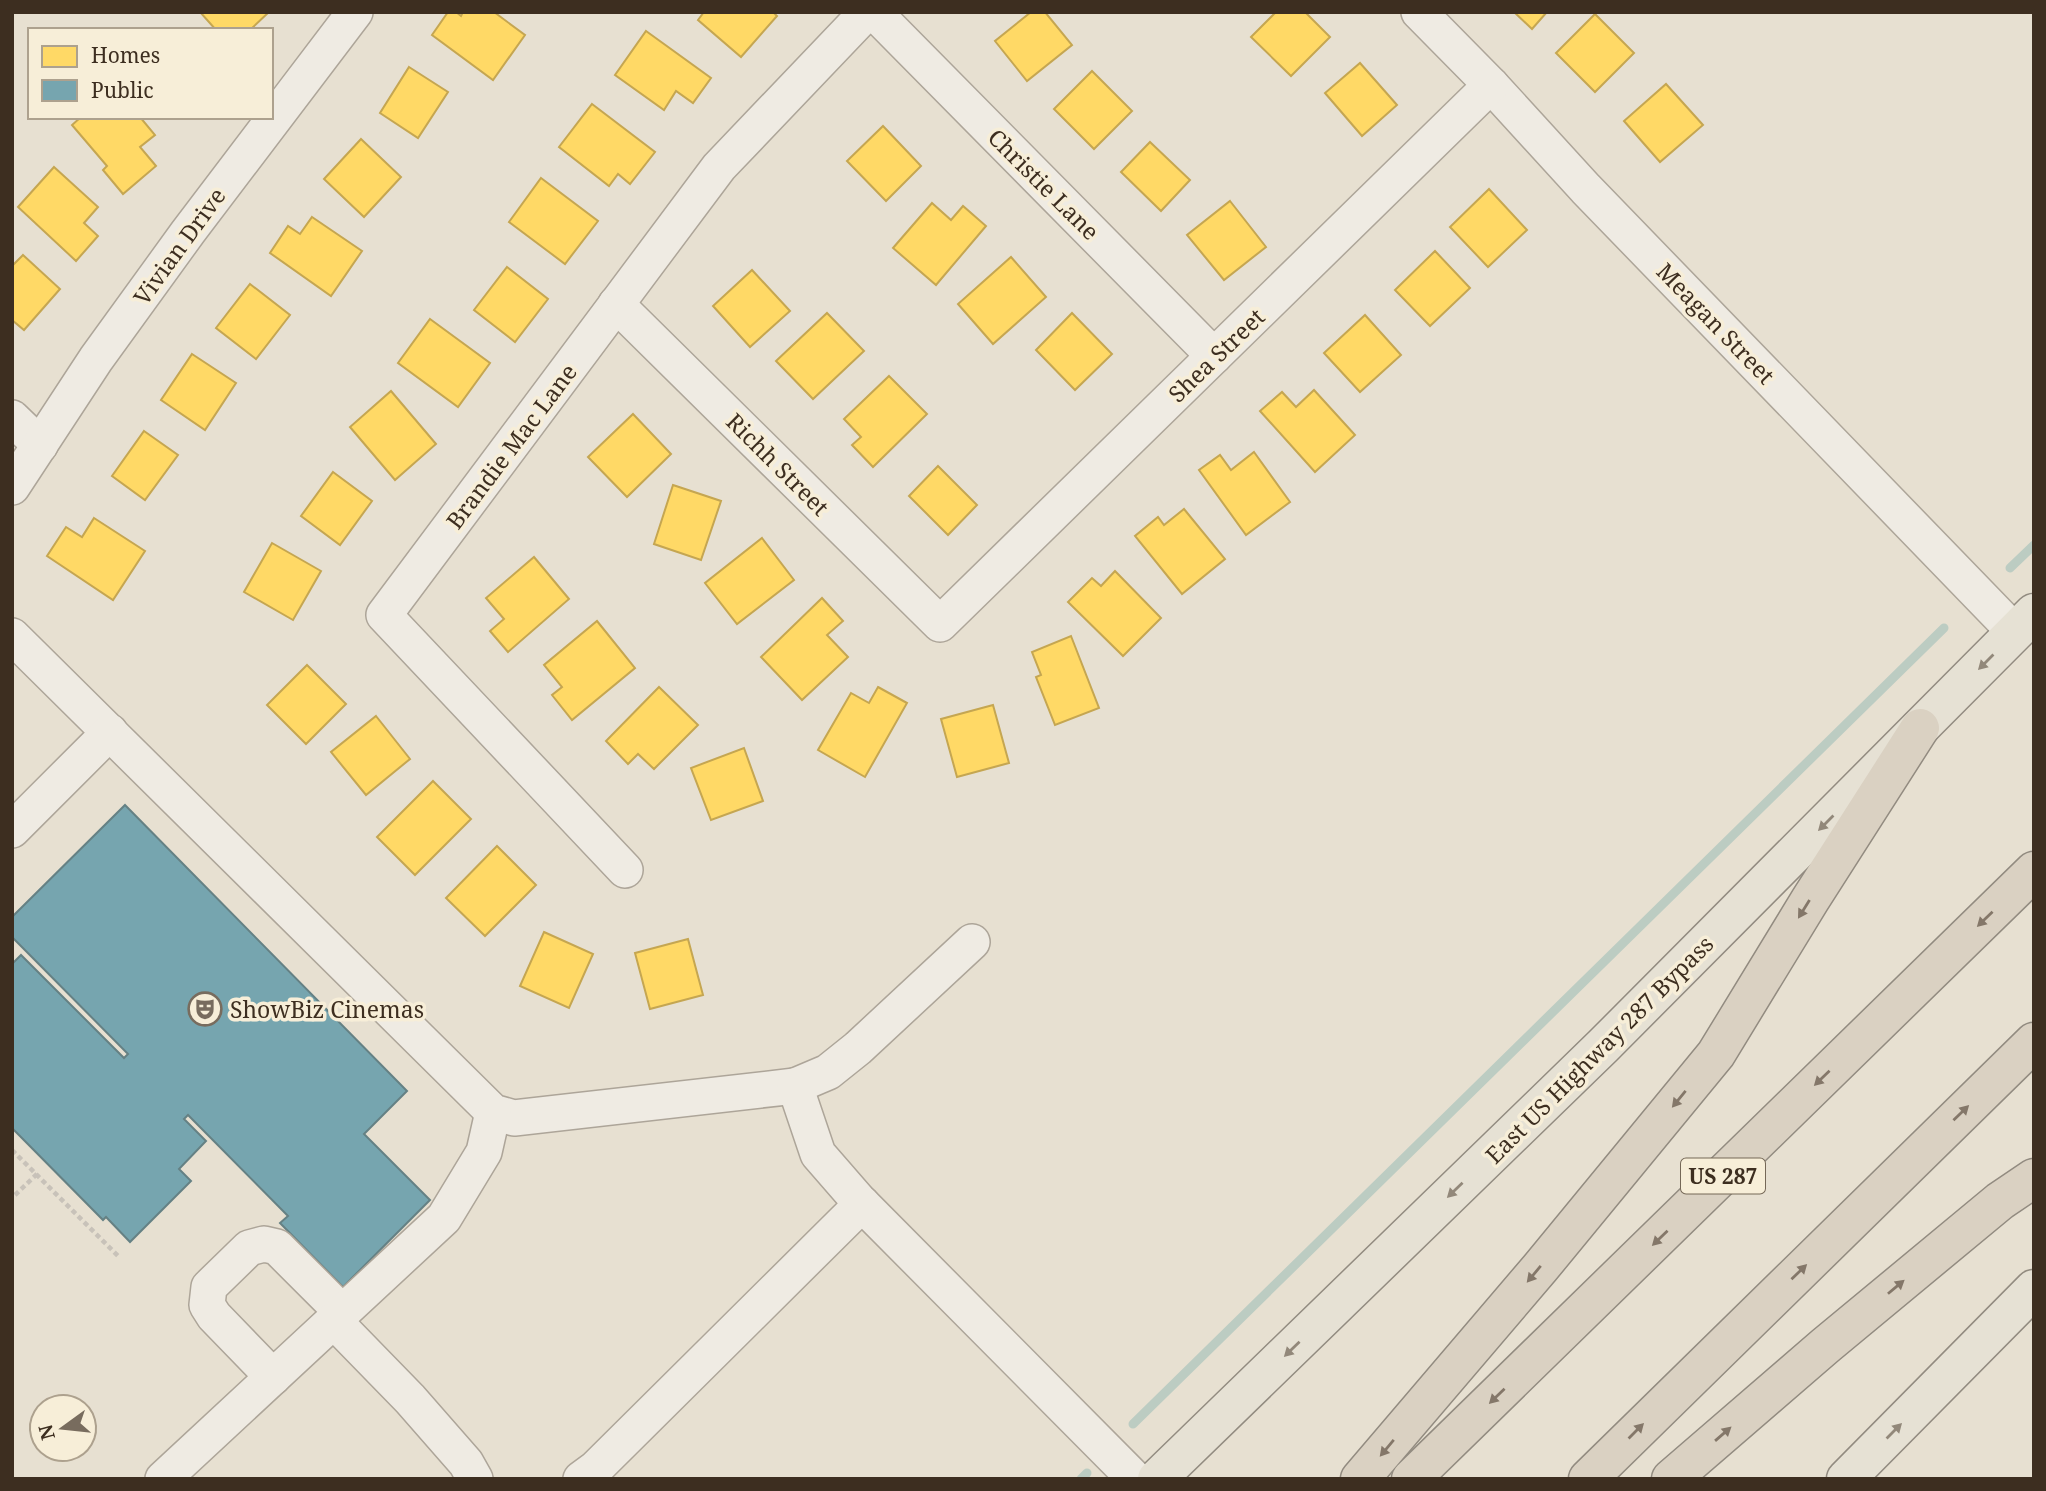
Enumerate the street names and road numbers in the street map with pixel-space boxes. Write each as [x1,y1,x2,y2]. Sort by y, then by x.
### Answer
street label: Christie Lane [981,121,1107,247]
street label: Vivian Drive [126,181,232,311]
street label: Meagan Street [1650,255,1782,391]
street label: Shea Street [1161,301,1271,409]
street label: Brandie Mac Lane [438,357,584,535]
street label: Richh Street [720,406,836,522]
street label: East US Highway 287 Bypass [1478,928,1720,1170]
road number: US 287 [1681,1158,1765,1194]

